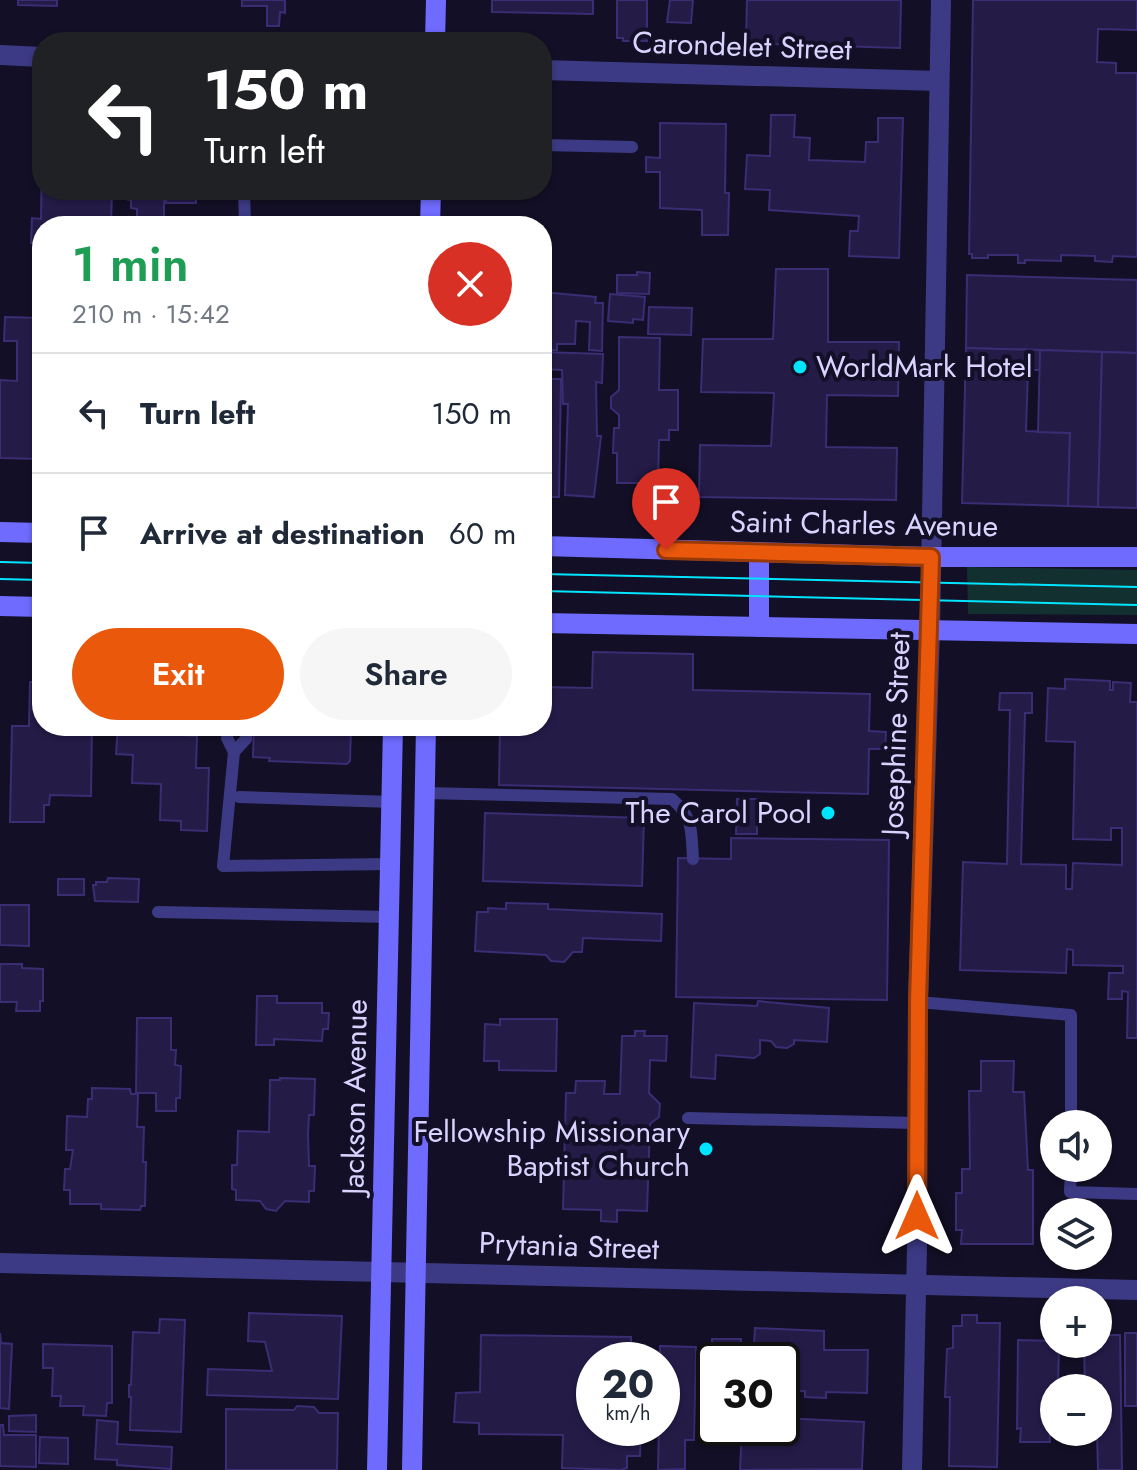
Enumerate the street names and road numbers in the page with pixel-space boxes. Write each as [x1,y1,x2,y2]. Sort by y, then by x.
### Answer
street label: Carondelet Street [632,20,853,71]
street label: Saint Charles Avenue [729,500,999,547]
street label: Josephine Street [870,631,921,840]
street label: Jackson Avenue [331,999,378,1199]
street label: Prytania Street [478,1221,661,1270]

